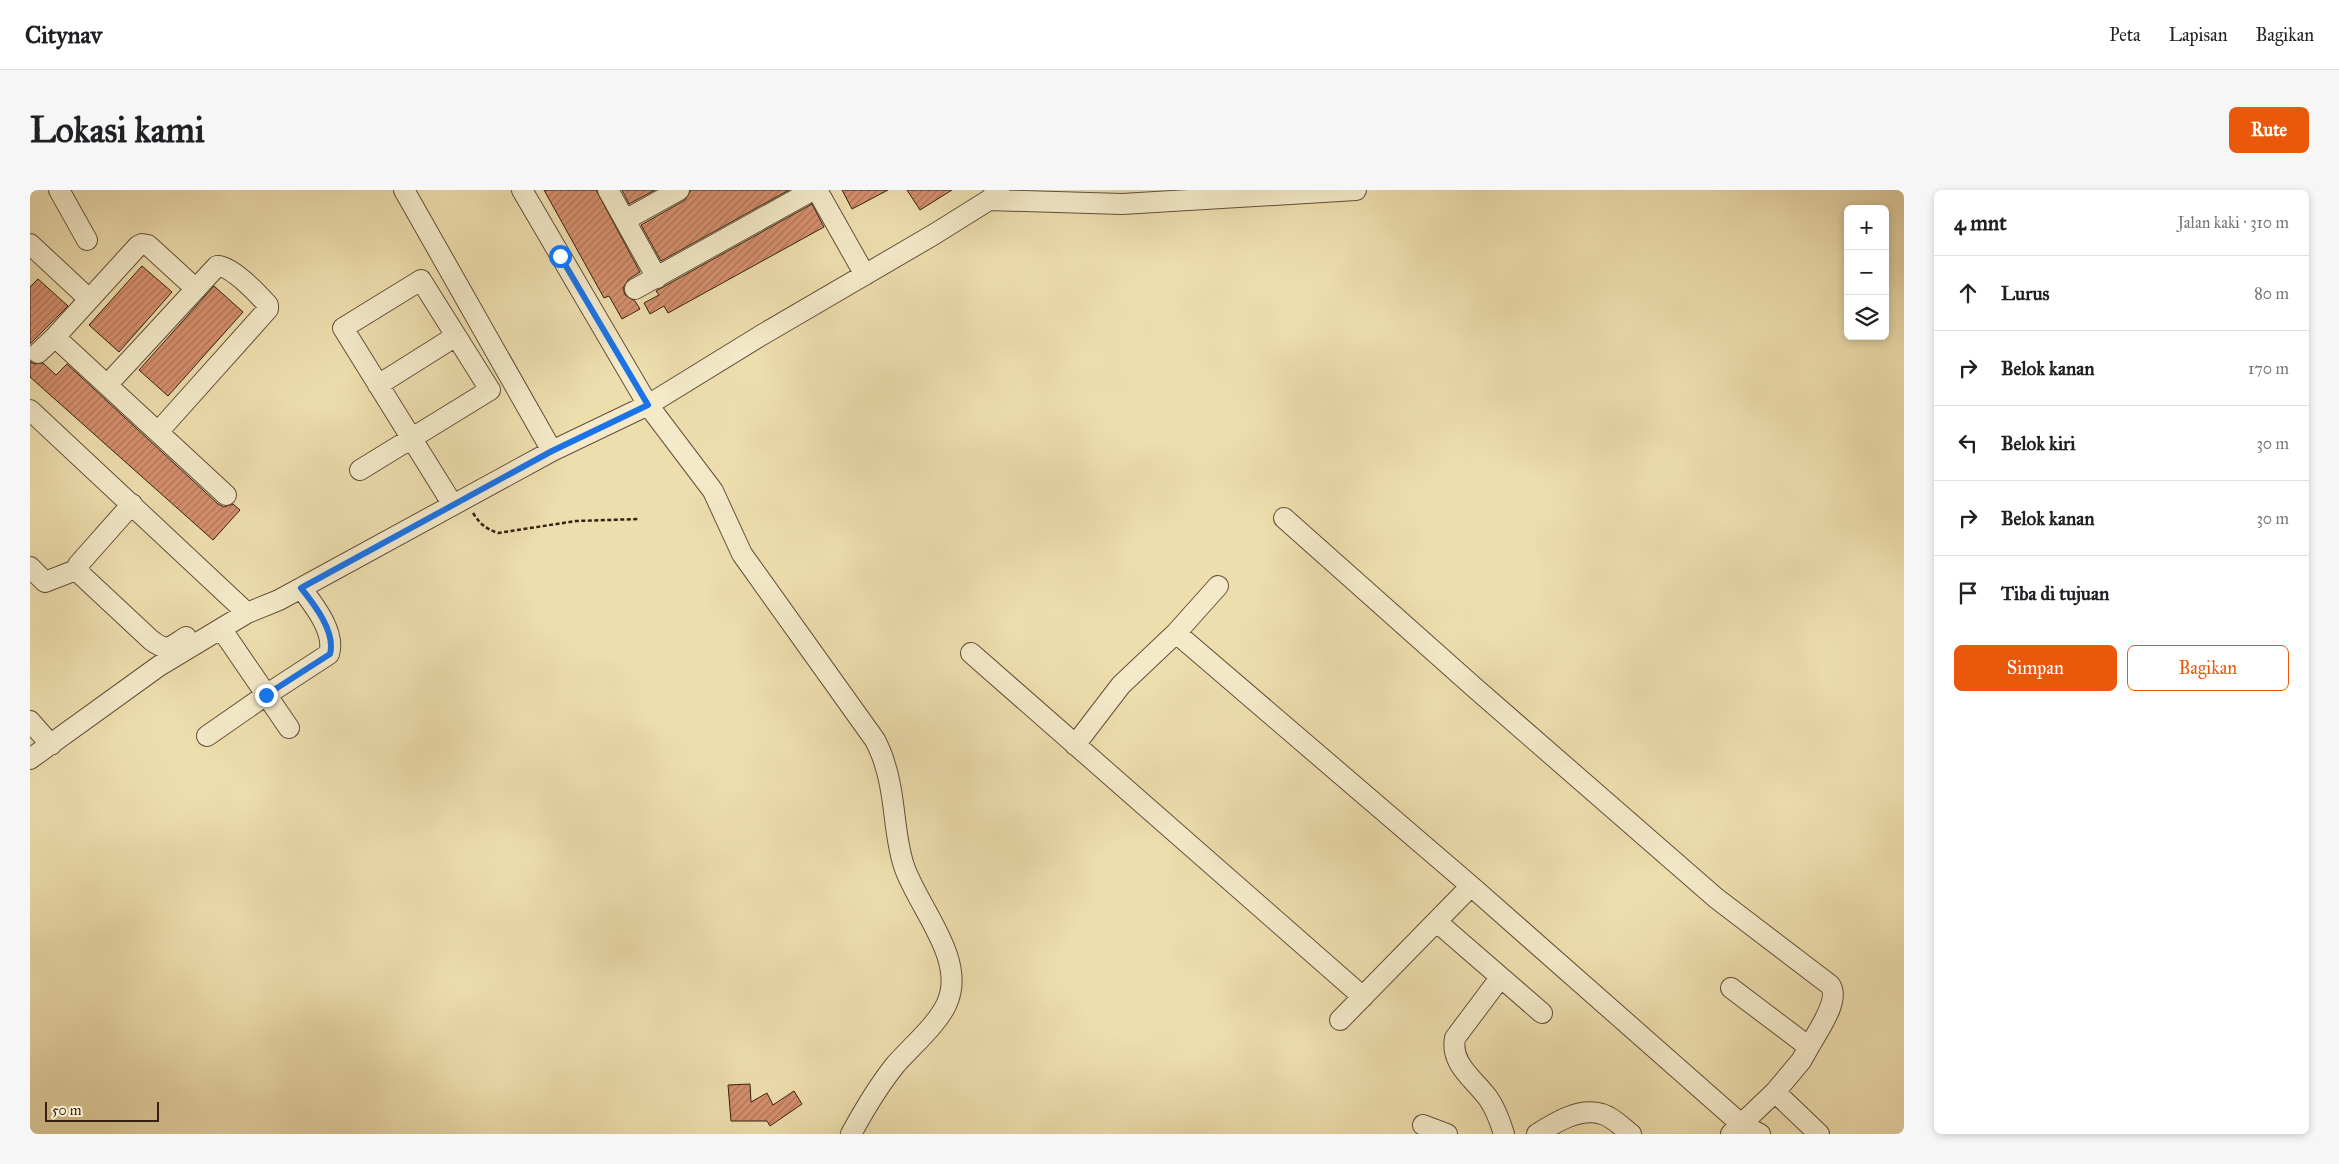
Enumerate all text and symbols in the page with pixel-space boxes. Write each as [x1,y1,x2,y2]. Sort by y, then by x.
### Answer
text: Citynav [25,20,102,50]
text: Peta [2109,24,2141,46]
text: Lapisan [2169,24,2227,46]
text: Bagikan [2255,24,2314,46]
button: Rute [2229,107,2309,153]
text: Lokasi kami [30,109,205,152]
map controls [1844,205,1889,340]
button: + [1844,205,1889,250]
text: 4 mnt [1954,210,2007,236]
text: Jalan kaki · 310 m [2178,213,2289,232]
route start [549,245,572,268]
button: − [1844,250,1889,295]
icon: ahead [1954,279,1982,307]
text: Lurus [2001,282,2049,305]
text: 80 m [2254,284,2289,303]
button: layers [1844,295,1889,340]
icon: right [1954,354,1982,382]
text: Belok kanan [2001,357,2095,380]
text: 170 m [2248,359,2289,378]
icon: left [1954,429,1982,457]
text: Belok kiri [2001,432,2075,455]
text: 30 m [2256,434,2289,453]
icon: right [1954,504,1982,532]
text: Belok kanan [2001,507,2095,530]
text: 30 m [2256,509,2289,528]
icon: arrive [1954,579,1982,607]
text: Tiba di tujuan [2001,582,2109,605]
button: Simpan [1954,645,2117,691]
button: Bagikan [2127,645,2289,691]
route end [255,684,278,707]
scale bar [45,1099,159,1122]
text: 50 m [52,1102,81,1119]

